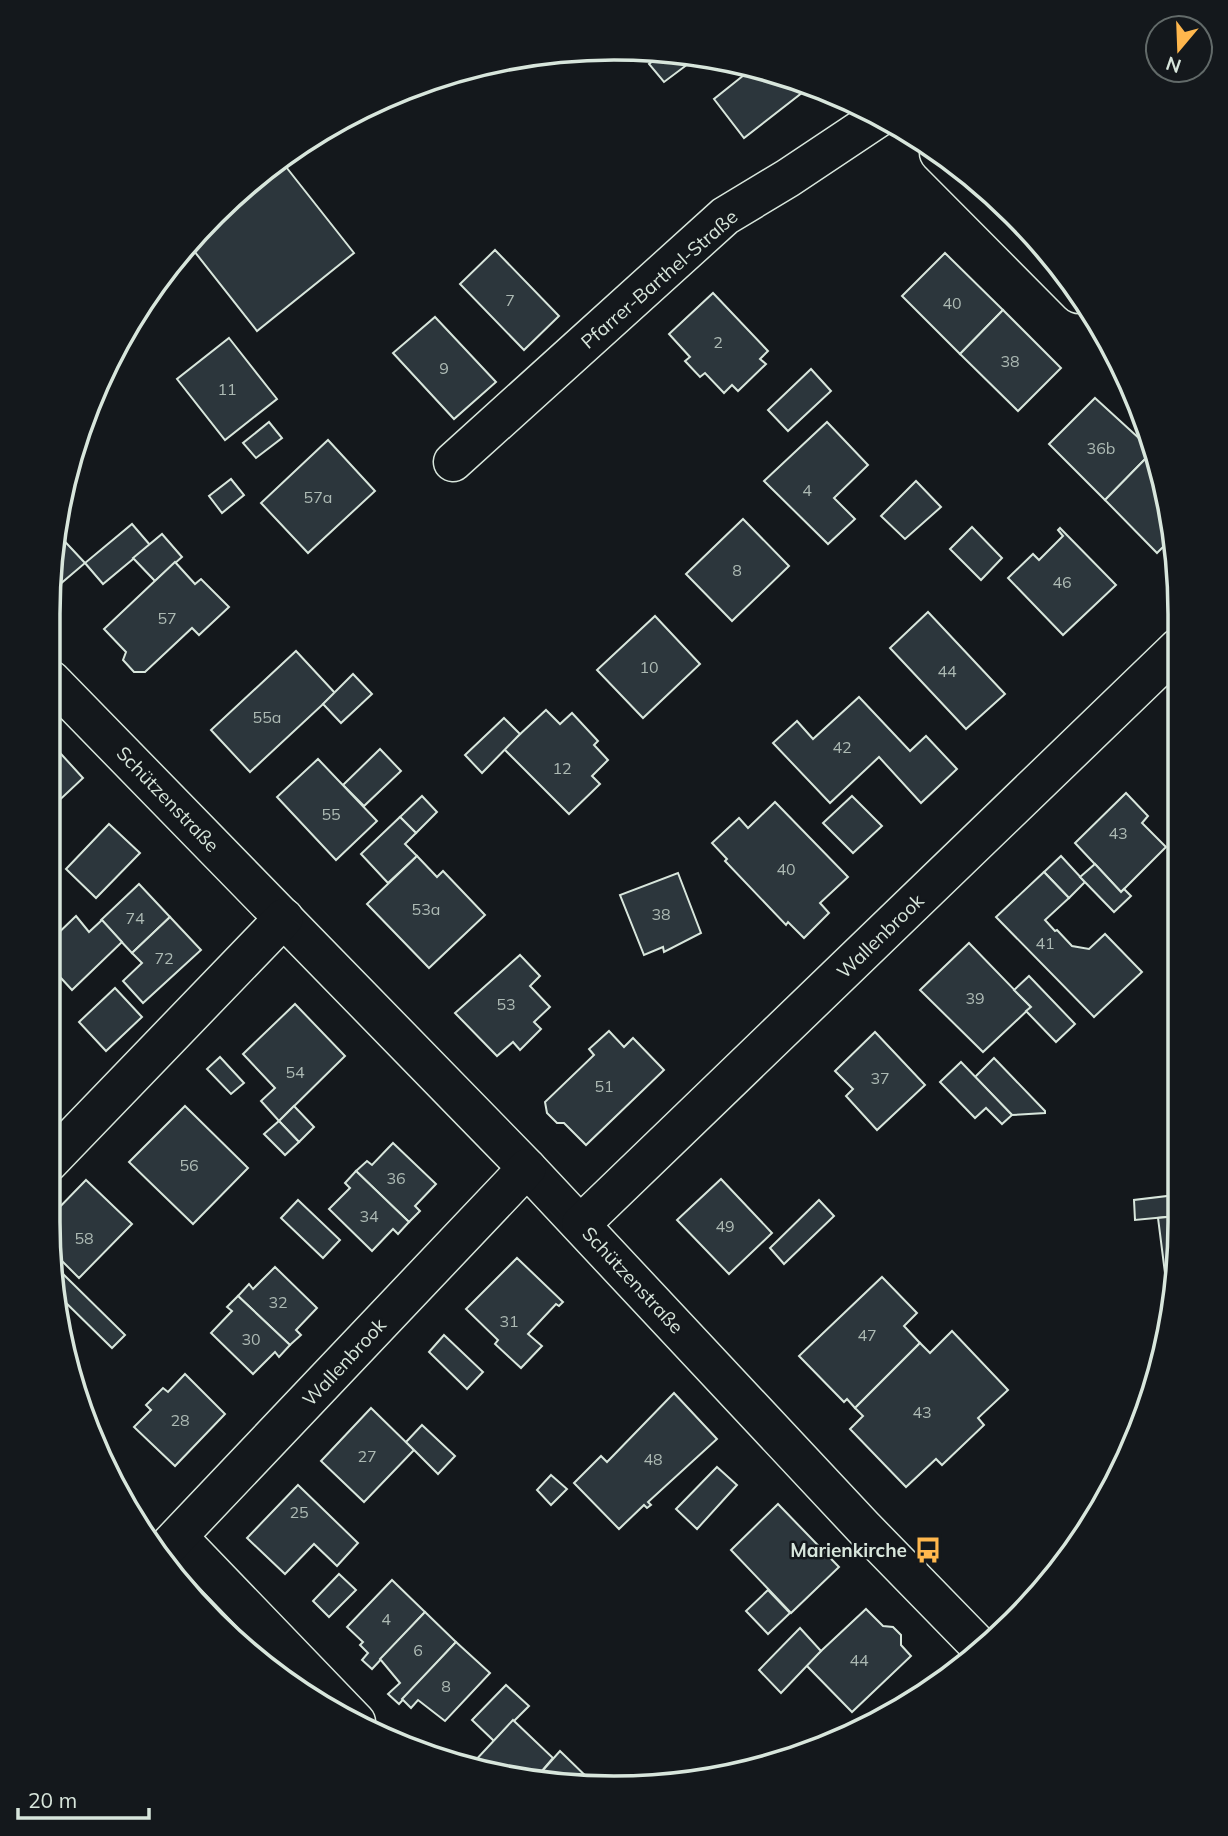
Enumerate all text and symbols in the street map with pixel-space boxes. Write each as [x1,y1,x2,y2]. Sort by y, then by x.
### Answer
north arrow [1144,14,1214,84]
text: N [1163,51,1184,79]
street label: Pfarrer-Barthel-Straße [576,204,742,354]
house number: 7 [505,290,515,310]
house number: 40 [942,293,962,313]
house number: 2 [713,332,723,352]
house number: 38 [1000,351,1020,371]
house number: 9 [439,358,449,378]
house number: 11 [217,379,237,399]
house number: 36b [1087,438,1115,458]
house number: 4 [802,480,812,500]
house number: 57a [304,487,332,507]
house number: 8 [732,560,742,580]
house number: 46 [1052,572,1072,592]
house number: 57 [157,608,177,628]
house number: 10 [639,657,659,677]
house number: 44 [937,661,957,681]
house number: 55a [253,707,281,727]
house number: 42 [832,737,852,757]
street label: Schützenstraße [112,741,224,857]
house number: 12 [552,758,572,778]
house number: 55 [321,804,341,824]
house number: 43 [1108,823,1128,843]
house number: 40 [776,859,796,879]
street label: Wallenbrook [832,888,929,983]
house number: 53a [412,899,440,919]
house number: 38 [651,904,671,924]
house number: 74 [125,908,145,928]
house number: 41 [1035,933,1055,953]
house number: 72 [154,948,174,968]
house number: 39 [965,988,985,1008]
house number: 53 [496,994,516,1014]
house number: 54 [285,1062,305,1082]
house number: 37 [870,1068,890,1088]
house number: 51 [594,1076,614,1096]
house number: 56 [179,1155,199,1175]
house number: 36 [386,1168,406,1188]
house number: 34 [359,1206,379,1226]
house number: 49 [715,1216,735,1236]
street label: Schützenstraße [577,1221,689,1339]
house number: 58 [74,1228,94,1248]
house number: 32 [268,1292,288,1312]
house number: 31 [499,1311,519,1331]
street label: Wallenbrook [297,1313,391,1411]
house number: 47 [857,1325,877,1345]
house number: 30 [241,1329,261,1349]
house number: 43 [912,1402,932,1422]
house number: 28 [170,1410,190,1430]
house number: 27 [357,1446,377,1466]
house number: 48 [643,1449,663,1469]
house number: 25 [289,1502,309,1522]
bus stop icon: Marienkirche [913,1535,943,1565]
place label: Marienkirche [790,1538,907,1562]
house number: 4 [381,1609,391,1629]
house number: 6 [413,1640,423,1660]
house number: 44 [849,1650,869,1670]
house number: 8 [441,1676,451,1696]
scale bar [18,1776,149,1820]
text: 20 m [28,1787,77,1813]

